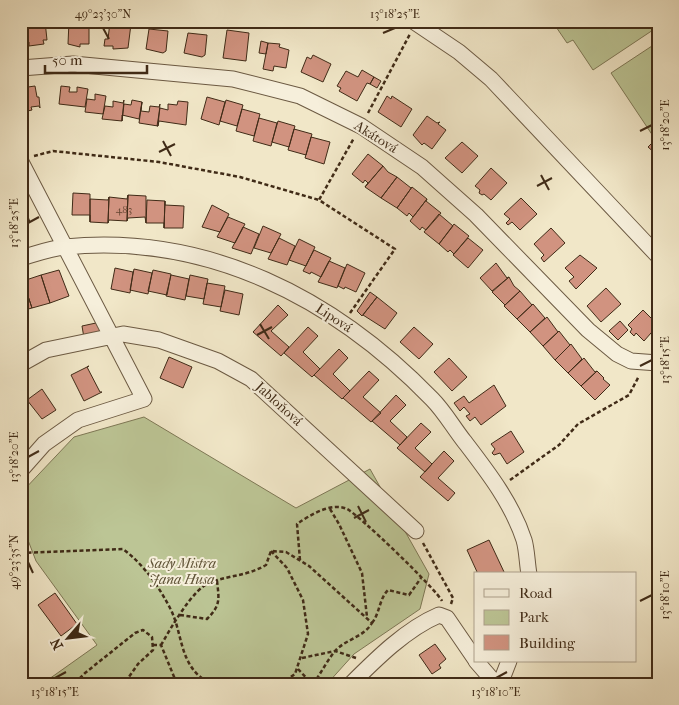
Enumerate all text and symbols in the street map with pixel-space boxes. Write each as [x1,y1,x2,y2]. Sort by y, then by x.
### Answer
text: 49°23'30"N [75,7,131,21]
text: 13°18'25"E [370,7,420,21]
scale bar [45,42,148,74]
text: 50 m [52,51,83,69]
text: 13°18'20"E [658,99,672,151]
street label: Akátová [350,117,401,157]
text: 13°18'25"E [7,198,21,248]
house number: 483 [116,203,132,216]
street label: Lipová [312,300,356,336]
text: 13°18'15"E [658,336,672,384]
street label: Jabloňová [251,378,307,430]
text: 13°18'20"E [7,431,21,483]
text: 49°23'35"N [7,534,21,590]
park label: Sady Mistra Jana Husa [147,555,216,588]
text: 13°18'10"E [658,570,672,620]
legend [474,572,636,662]
text: Road [519,584,553,602]
text: Park [519,608,549,626]
north arrow [42,612,92,662]
text: Building [519,634,576,652]
text: N [47,635,67,653]
text: 13°18'15"E [31,685,79,699]
text: 13°18'10"E [471,685,521,699]

